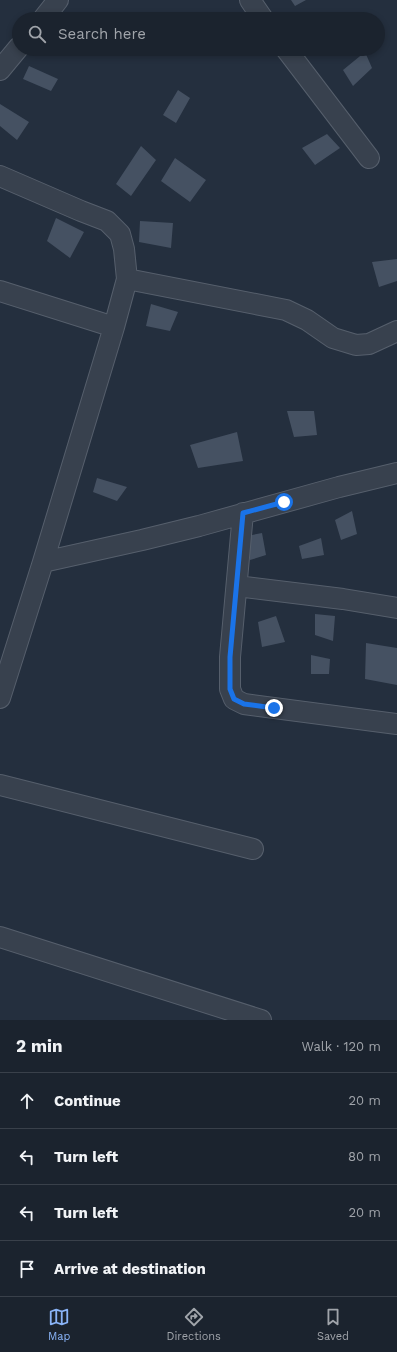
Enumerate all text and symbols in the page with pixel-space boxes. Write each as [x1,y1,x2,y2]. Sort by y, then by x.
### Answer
search box [12,12,385,56]
icon: search [26,23,48,45]
text: Search here [58,25,146,43]
route start [275,493,293,511]
route end [265,699,283,717]
text: 2 min [16,1036,62,1056]
text: Walk · 120 m [302,1039,381,1054]
icon: ahead [16,1090,38,1112]
text: Continue [54,1092,121,1110]
text: 20 m [349,1093,381,1108]
icon: left [16,1146,38,1168]
text: Turn left [54,1148,118,1166]
text: 80 m [348,1149,381,1164]
icon: left [16,1202,38,1224]
text: Turn left [54,1204,118,1222]
text: 20 m [349,1205,381,1220]
icon: arrive [16,1258,38,1280]
text: Arrive at destination [54,1260,206,1278]
tab: Map [48,1306,70,1343]
tab: Directions [167,1306,221,1343]
tab: Saved [317,1306,349,1343]

